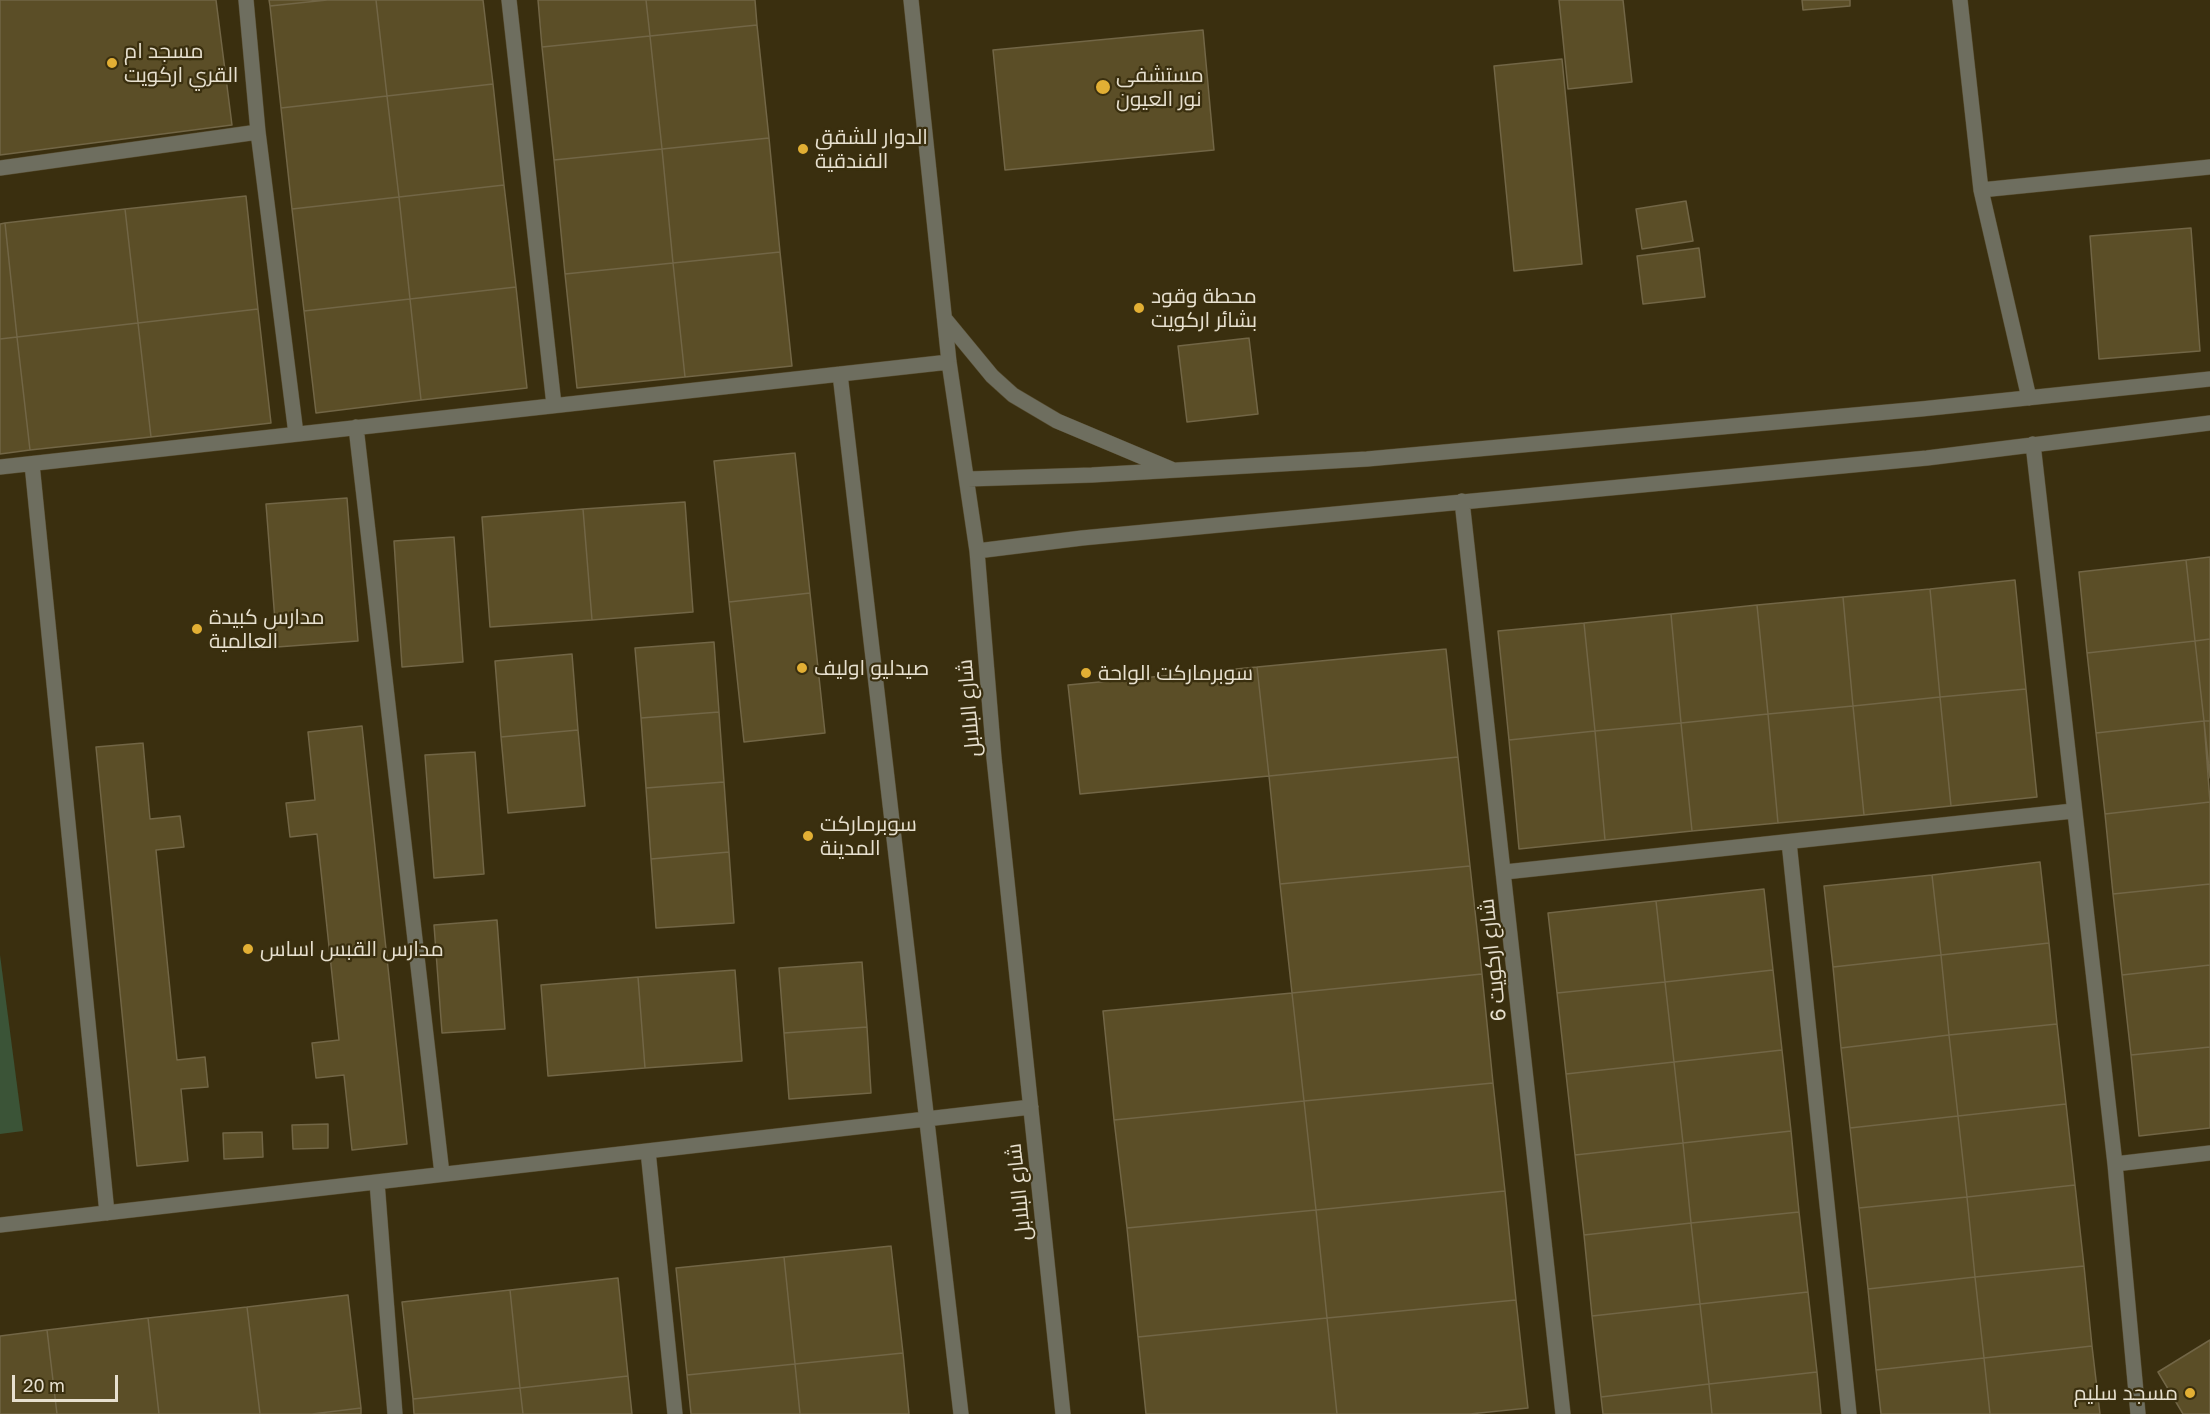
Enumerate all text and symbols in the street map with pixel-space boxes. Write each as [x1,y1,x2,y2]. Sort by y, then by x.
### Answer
place label: مسجد ام القري اركويت [124,38,238,88]
marker: مسجد ام القري اركويت [105,56,119,70]
place label: مستشفى نور العيون [1116,62,1204,112]
marker: مستشفى نور العيون [1094,78,1112,96]
place label: الدوار للشقق الفندقية [815,124,928,174]
marker: الدوار للشقق الفندقية [796,142,810,156]
place label: محطة وقود بشائر اركويت [1151,283,1257,333]
marker: محطة وقود بشائر اركويت [1132,301,1146,315]
place label: مدارس كبيدة العالمية [209,604,325,654]
marker: مدارس كبيدة العالمية [190,622,204,636]
place label: صيدليو اوليف [814,655,929,681]
street label: شارع البلابل [952,658,986,758]
place label: سوبرماركت الواحة [1098,660,1253,686]
marker: صيدليو اوليف [795,661,809,675]
marker: سوبرماركت الواحة [1079,666,1093,680]
place label: سوبرماركت المدينة [820,811,917,861]
marker: سوبرماركت المدينة [801,829,815,843]
street label: شارع اركويت 6 [1474,897,1512,1023]
place label: مدارس القبس اساس [260,936,444,962]
marker: مدارس القبس اساس [241,942,255,956]
street label: شارع البلابل [1001,1142,1037,1242]
scale bar [15,1363,122,1401]
text: 20 m [23,1374,65,1396]
place label: مسجد سليم [2073,1380,2178,1406]
marker: مسجد سليم [2183,1386,2197,1400]

